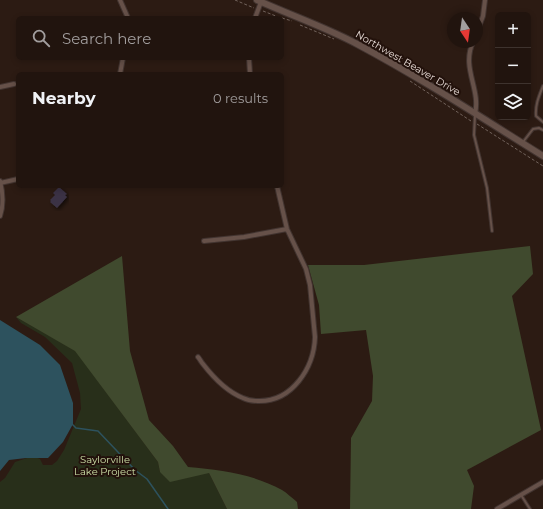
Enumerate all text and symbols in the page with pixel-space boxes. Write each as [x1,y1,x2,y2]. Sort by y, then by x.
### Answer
north arrow [447,12,483,48]
map controls [495,12,531,120]
button: + [495,12,531,48]
search box [16,16,284,60]
icon: search [30,27,52,49]
street label: Northwest Beaver Drive [353,28,463,98]
text: Search here [62,29,151,48]
button: − [495,48,531,84]
button: layers [495,84,531,120]
text: Nearby [32,88,96,108]
text: 0 results [213,90,268,106]
park label: Saylorville Lake Project [74,453,136,478]

